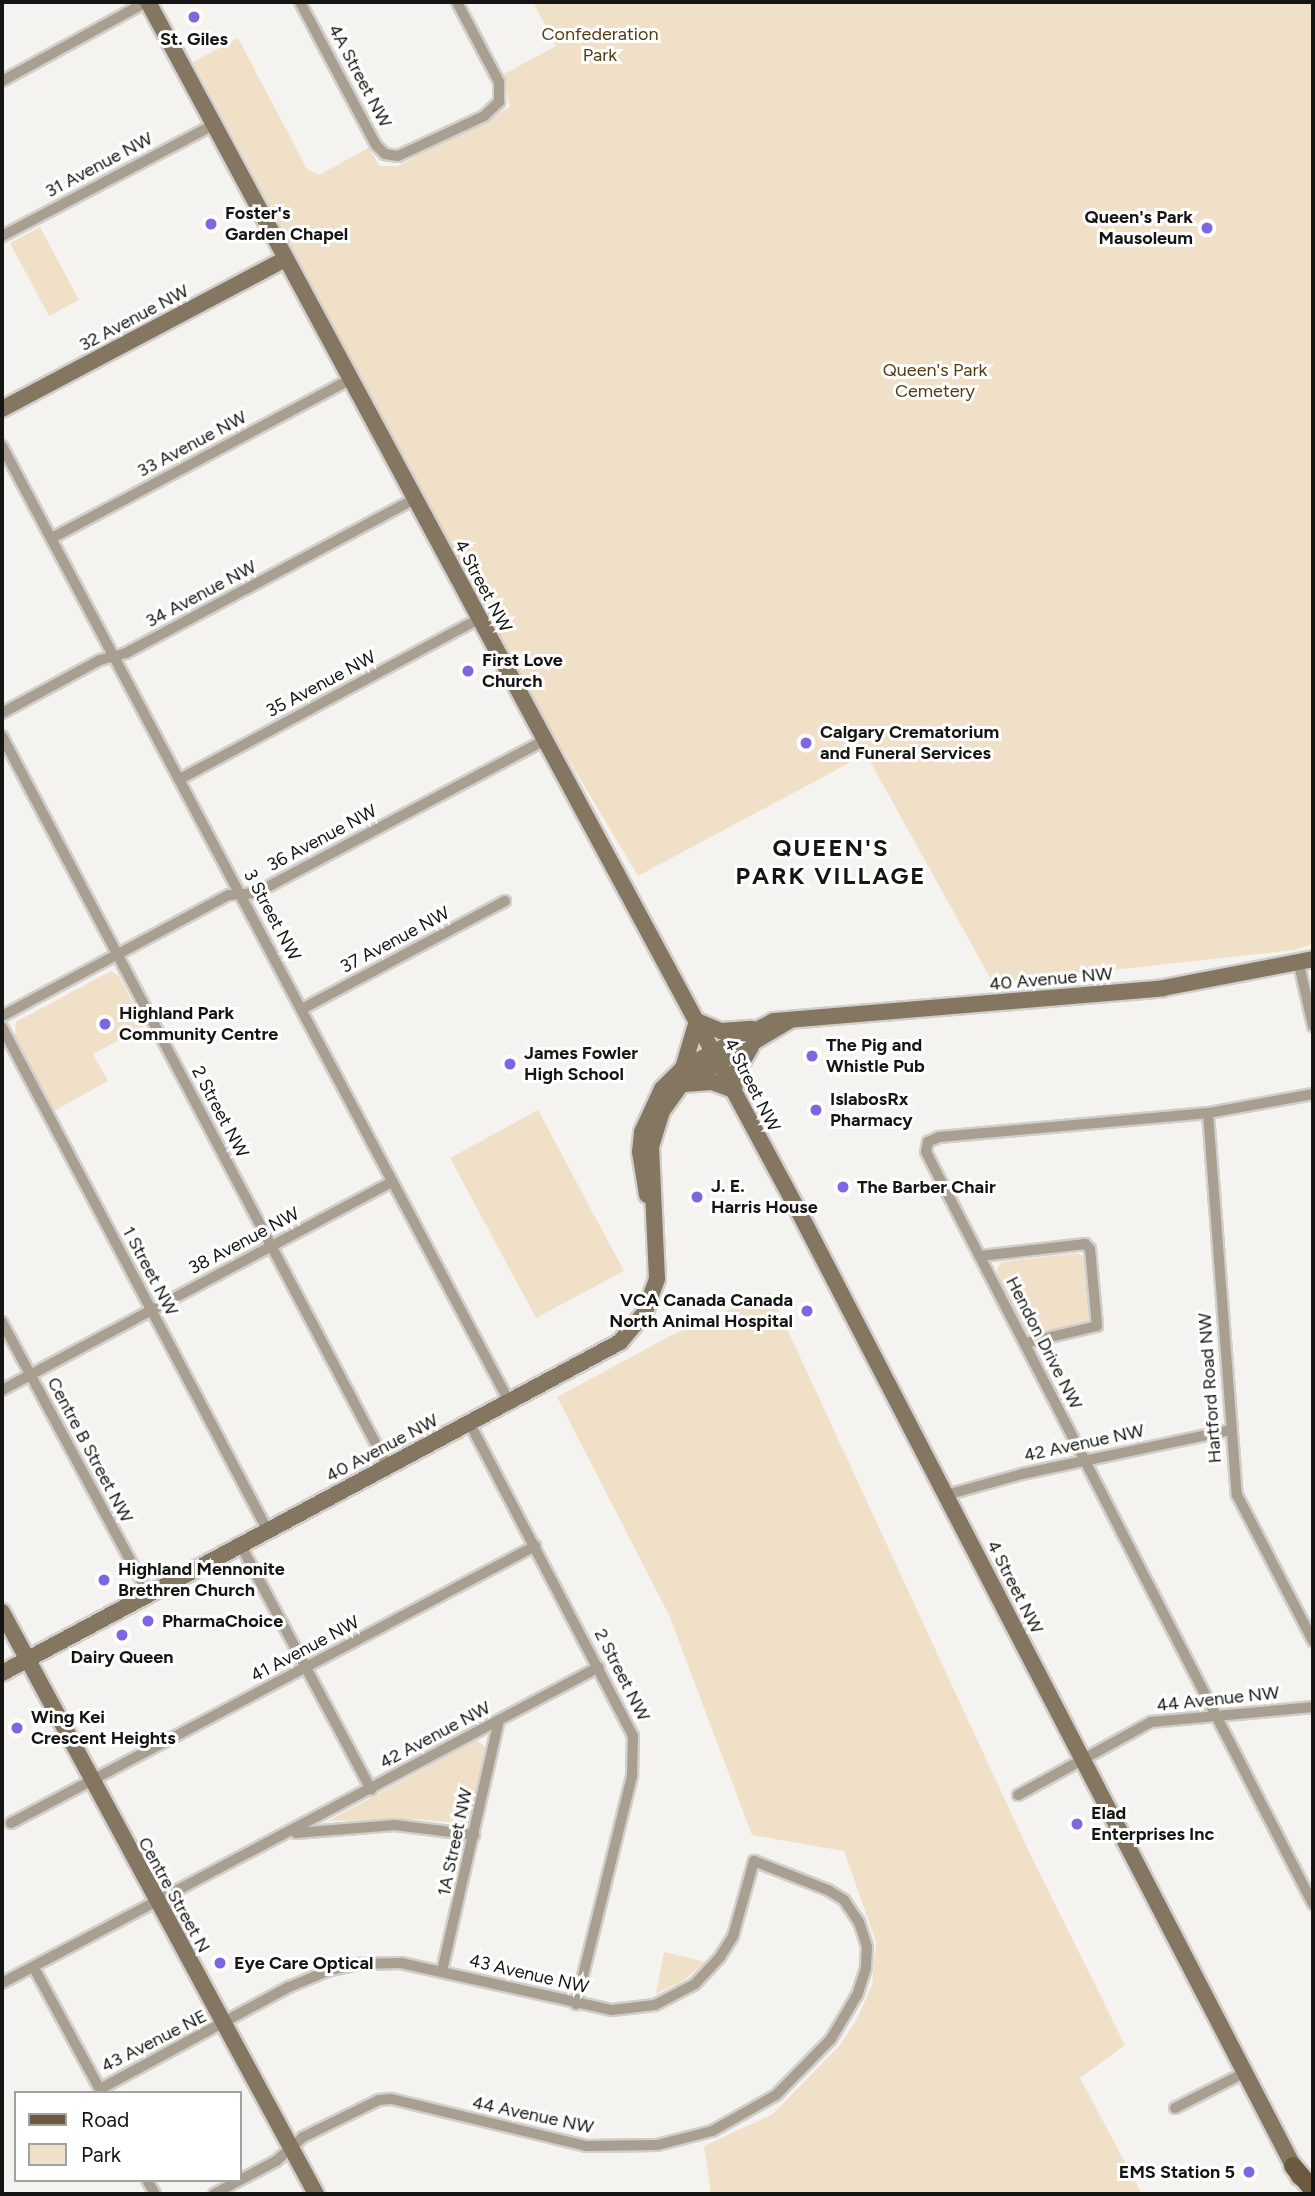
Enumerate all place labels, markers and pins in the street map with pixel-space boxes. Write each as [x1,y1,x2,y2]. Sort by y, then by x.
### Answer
marker: St. Giles [186,9,202,25]
place label: St. Giles [160,28,228,50]
place label: Foster's Garden Chapel [225,203,348,246]
place label: Queen's Park Mausoleum [1085,207,1193,249]
marker: Foster's Garden Chapel [203,216,219,232]
marker: Queen's Park Mausoleum [1199,220,1215,236]
place label: First Love Church [482,650,563,692]
marker: First Love Church [460,663,476,679]
place label: Calgary Crematorium and Funeral Services [820,722,999,764]
marker: Calgary Crematorium and Funeral Services [798,735,814,751]
place label: Highland Park Community Centre [119,1003,278,1046]
marker: Highland Park Community Centre [97,1016,113,1032]
place label: The Pig and Whistle Pub [826,1035,925,1078]
place label: James Fowler High School [524,1043,638,1086]
marker: The Pig and Whistle Pub [804,1048,820,1064]
marker: James Fowler High School [502,1056,518,1072]
place label: IslabosRx Pharmacy [830,1089,913,1132]
marker: IslabosRx Pharmacy [808,1102,824,1118]
place label: J. E. Harris House [711,1176,818,1218]
place label: The Barber Chair [857,1176,996,1198]
marker: The Barber Chair [835,1179,851,1195]
marker: J. E. Harris House [689,1189,705,1205]
place label: VCA Canada Canada North Animal Hospital [609,1290,793,1332]
marker: VCA Canada Canada North Animal Hospital [799,1303,815,1319]
place label: Highland Mennonite Brethren Church [118,1559,285,1602]
marker: Highland Mennonite Brethren Church [96,1572,112,1588]
place label: PharmaChoice [162,1610,283,1632]
marker: PharmaChoice [140,1613,156,1629]
marker: Dairy Queen [114,1627,130,1643]
place label: Dairy Queen [71,1646,173,1668]
place label: Wing Kei Crescent Heights [31,1707,176,1750]
marker: Wing Kei Crescent Heights [9,1720,25,1736]
place label: Elad Enterprises Inc [1091,1803,1214,1846]
marker: Elad Enterprises Inc [1069,1816,1085,1832]
place label: Eye Care Optical [234,1952,373,1974]
marker: Eye Care Optical [212,1955,228,1971]
place label: EMS Station 5 [1119,2161,1235,2183]
marker: EMS Station 5 [1241,2164,1257,2180]

